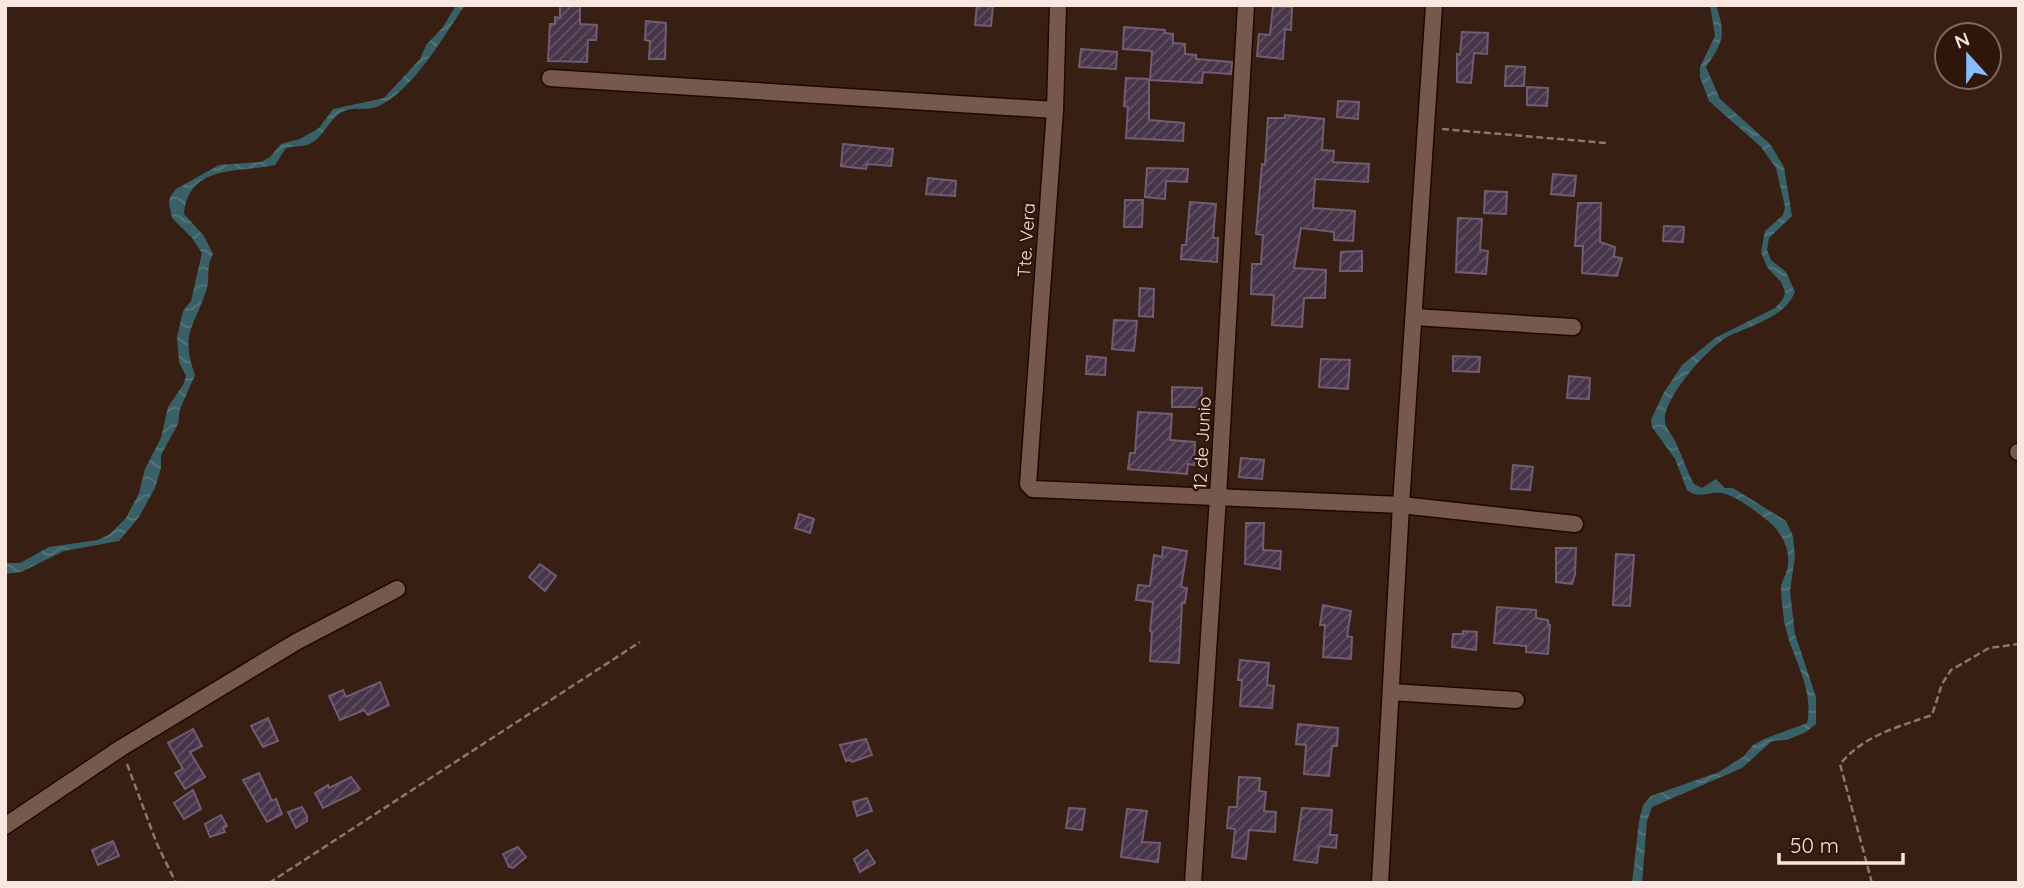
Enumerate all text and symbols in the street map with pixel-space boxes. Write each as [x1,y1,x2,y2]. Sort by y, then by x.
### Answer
north arrow [1933,21,2003,91]
text: N [1951,26,1973,54]
street label: Tte. Vera [1012,202,1040,278]
street label: 12 de Junio [1188,396,1216,490]
scale bar [1779,822,1903,866]
text: 50 m [1790,832,1839,858]

